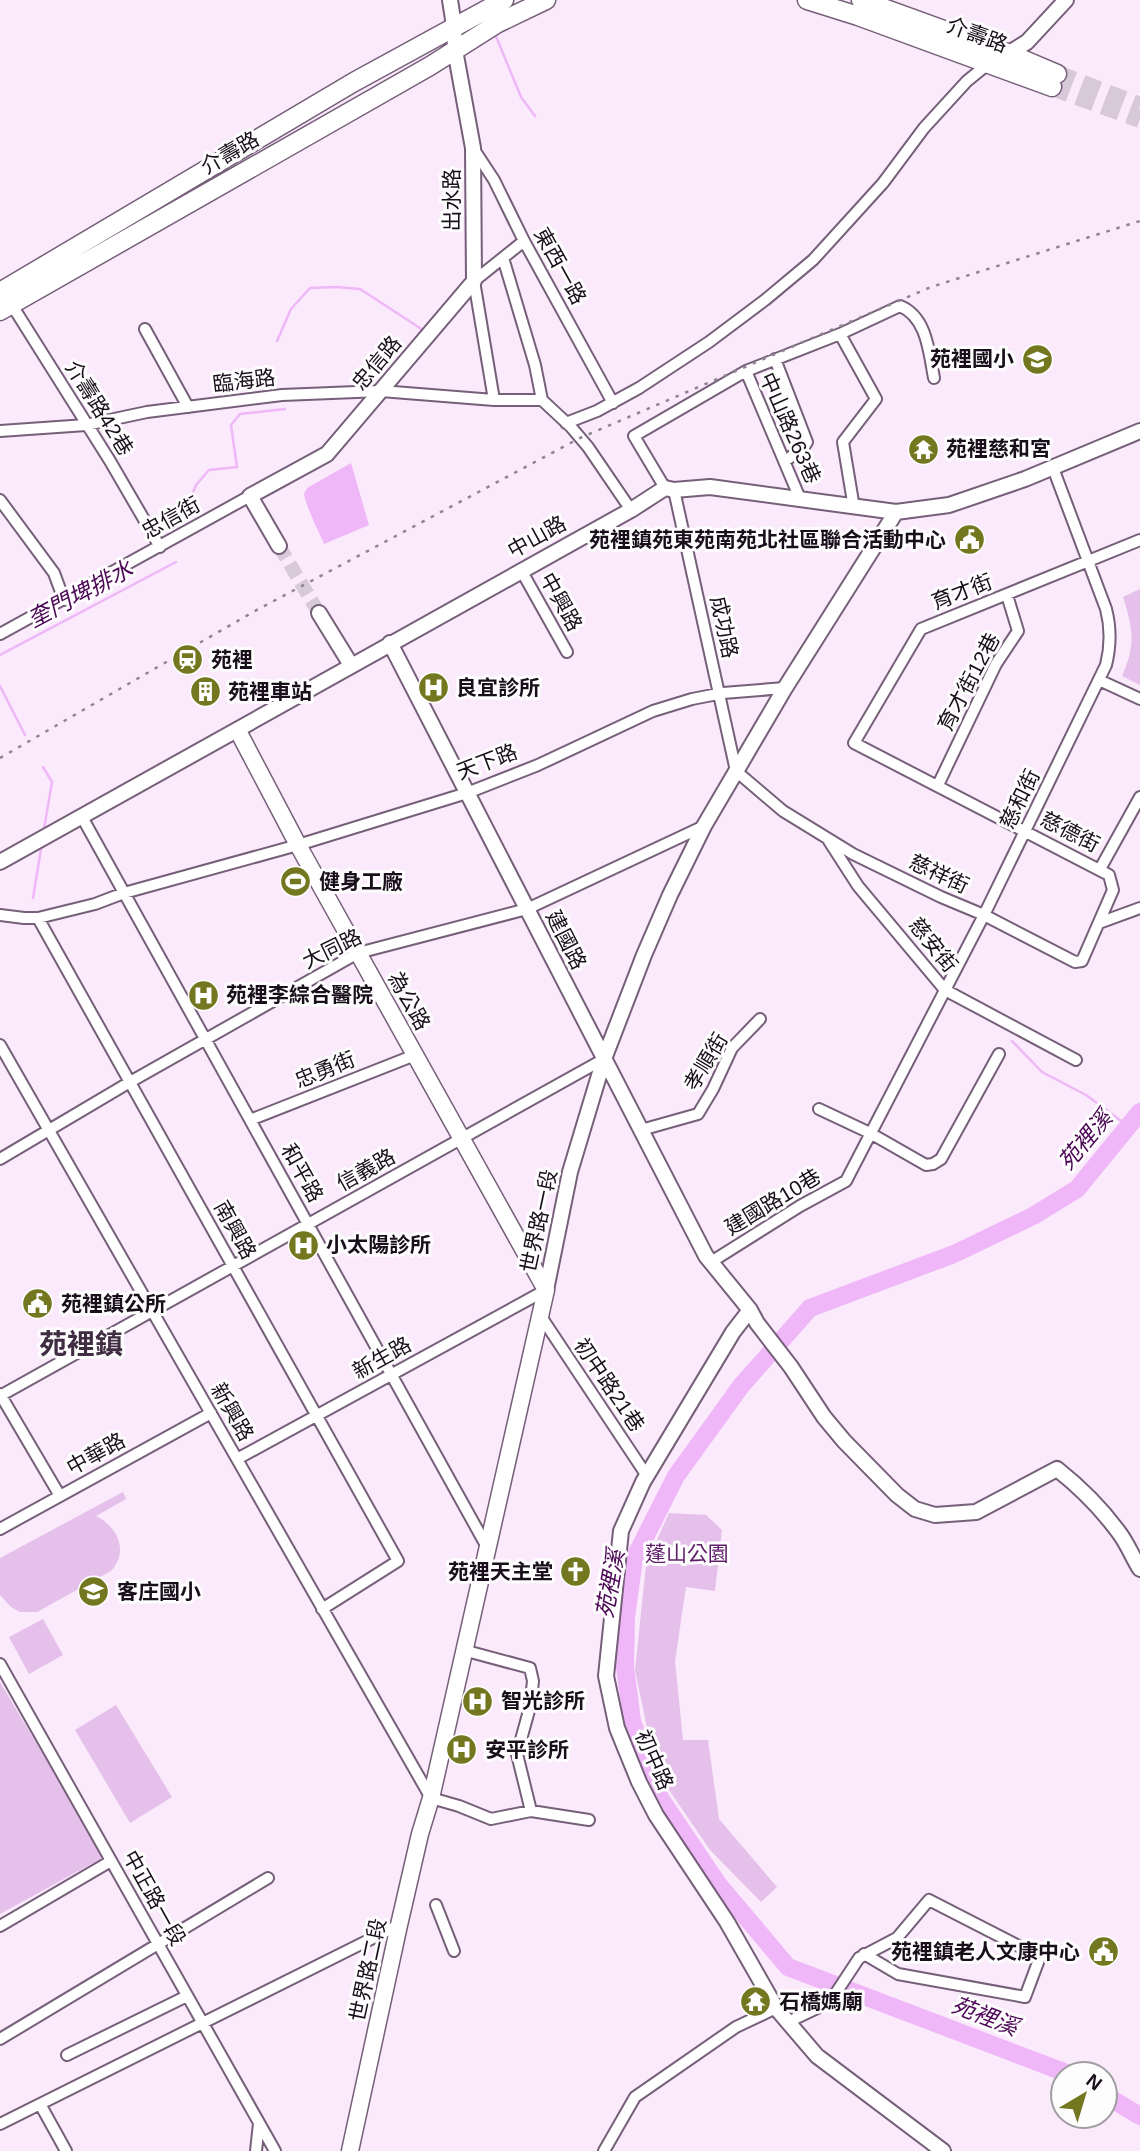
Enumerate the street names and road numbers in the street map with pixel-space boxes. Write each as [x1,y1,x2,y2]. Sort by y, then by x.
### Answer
street label: 介壽路 [944,13,1011,56]
street label: 介壽路 [197,127,263,178]
street label: 出水路 [440,169,463,232]
street label: 東西一路 [530,223,591,308]
street label: 忠信路 [348,331,406,394]
street label: 介壽路42巷 [61,356,138,459]
street label: 臨海路 [211,365,277,396]
street label: 中山路263巷 [756,369,825,487]
street label: 忠信街 [138,492,204,543]
street label: 中山路 [504,511,570,562]
street label: 中興路 [536,569,587,635]
street label: 育才街 [928,570,995,614]
street label: 成功路 [707,594,742,660]
street label: 育才街12巷 [933,629,1004,735]
street label: 天下路 [453,740,520,784]
street label: 慈和街 [995,765,1044,832]
street label: 慈德街 [1037,807,1104,856]
street label: 慈祥街 [906,850,973,897]
street label: 建國路 [542,906,591,973]
street label: 慈安街 [905,913,962,976]
street label: 大同路 [298,924,365,973]
street label: 為公路 [384,968,435,1034]
street label: 孝順街 [679,1029,732,1095]
street label: 忠勇街 [291,1047,358,1092]
street label: 和平路 [277,1140,328,1206]
street label: 信義路 [333,1144,399,1195]
street label: 建國路10巷 [721,1164,825,1239]
street label: 世界路一段 [516,1167,561,1275]
street label: 南興路 [210,1197,261,1263]
street label: 新生路 [349,1332,415,1383]
street label: 初中路21巷 [570,1334,649,1436]
street label: 新興路 [207,1379,258,1445]
street label: 中華路 [63,1428,129,1479]
street label: 初中路 [631,1726,678,1793]
street label: 中正路一段 [119,1846,190,1949]
street label: 世界路二段 [345,1916,390,2024]

